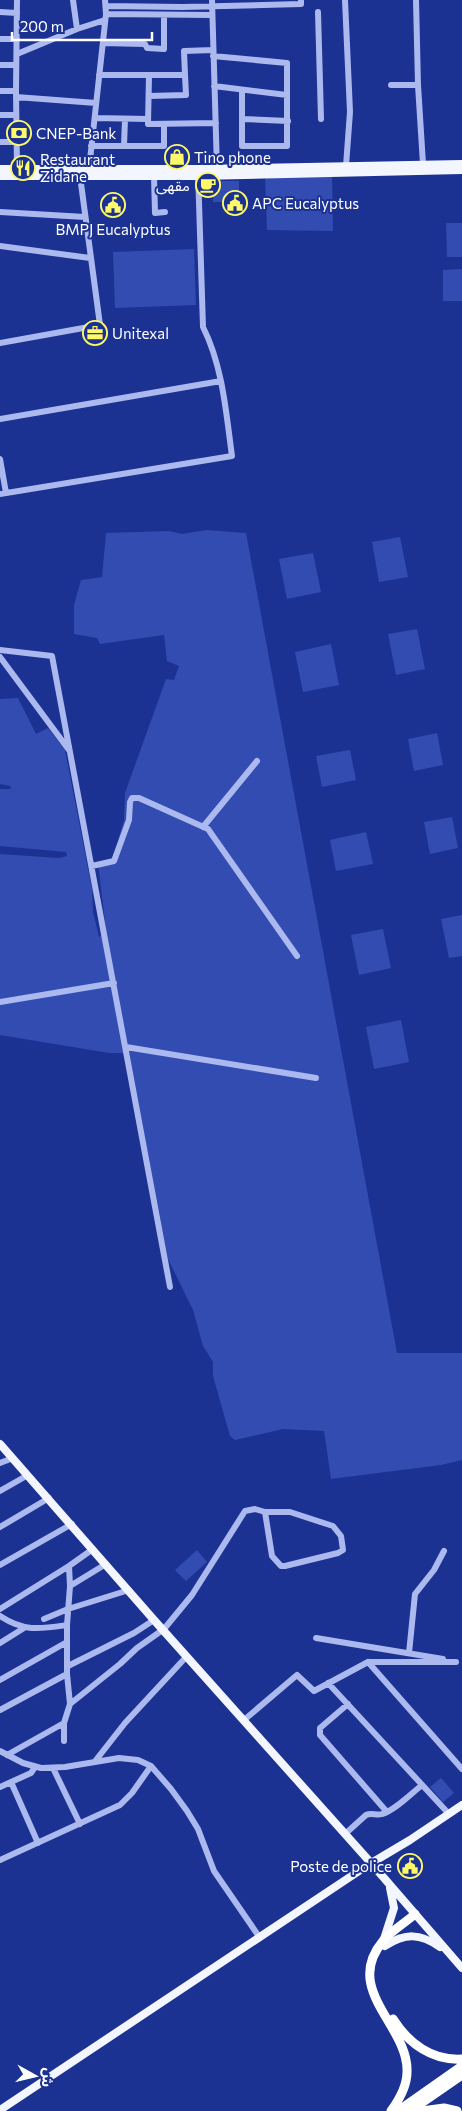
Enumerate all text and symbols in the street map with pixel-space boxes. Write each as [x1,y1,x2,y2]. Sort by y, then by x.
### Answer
scale bar [12,10,152,42]
text: 200 m [20,17,64,35]
bank icon: CNEP-Bank [6,120,32,146]
place label: CNEP-Bank [36,124,117,142]
shop icon: Tino phone [164,144,190,170]
place label: Tino phone [194,148,271,166]
place label: Restaurant Zidane [40,150,115,185]
restaurant icon: Restaurant Zidane [10,155,36,181]
cafe icon: مقهى [195,172,221,198]
place label: مقهى [156,176,190,195]
public building icon: APC Eucalyptus [222,190,248,216]
public building icon: BMPJ Eucalyptus [100,192,126,218]
place label: APC Eucalyptus [252,194,359,212]
place label: BMPJ Eucalyptus [56,220,171,238]
office icon: Unitexal [82,320,108,346]
place label: Unitexal [112,324,169,342]
public building icon: Poste de police [397,1853,423,1879]
place label: Poste de police [290,1857,392,1875]
north arrow [10,2051,60,2101]
text: ش [39,2067,58,2089]

